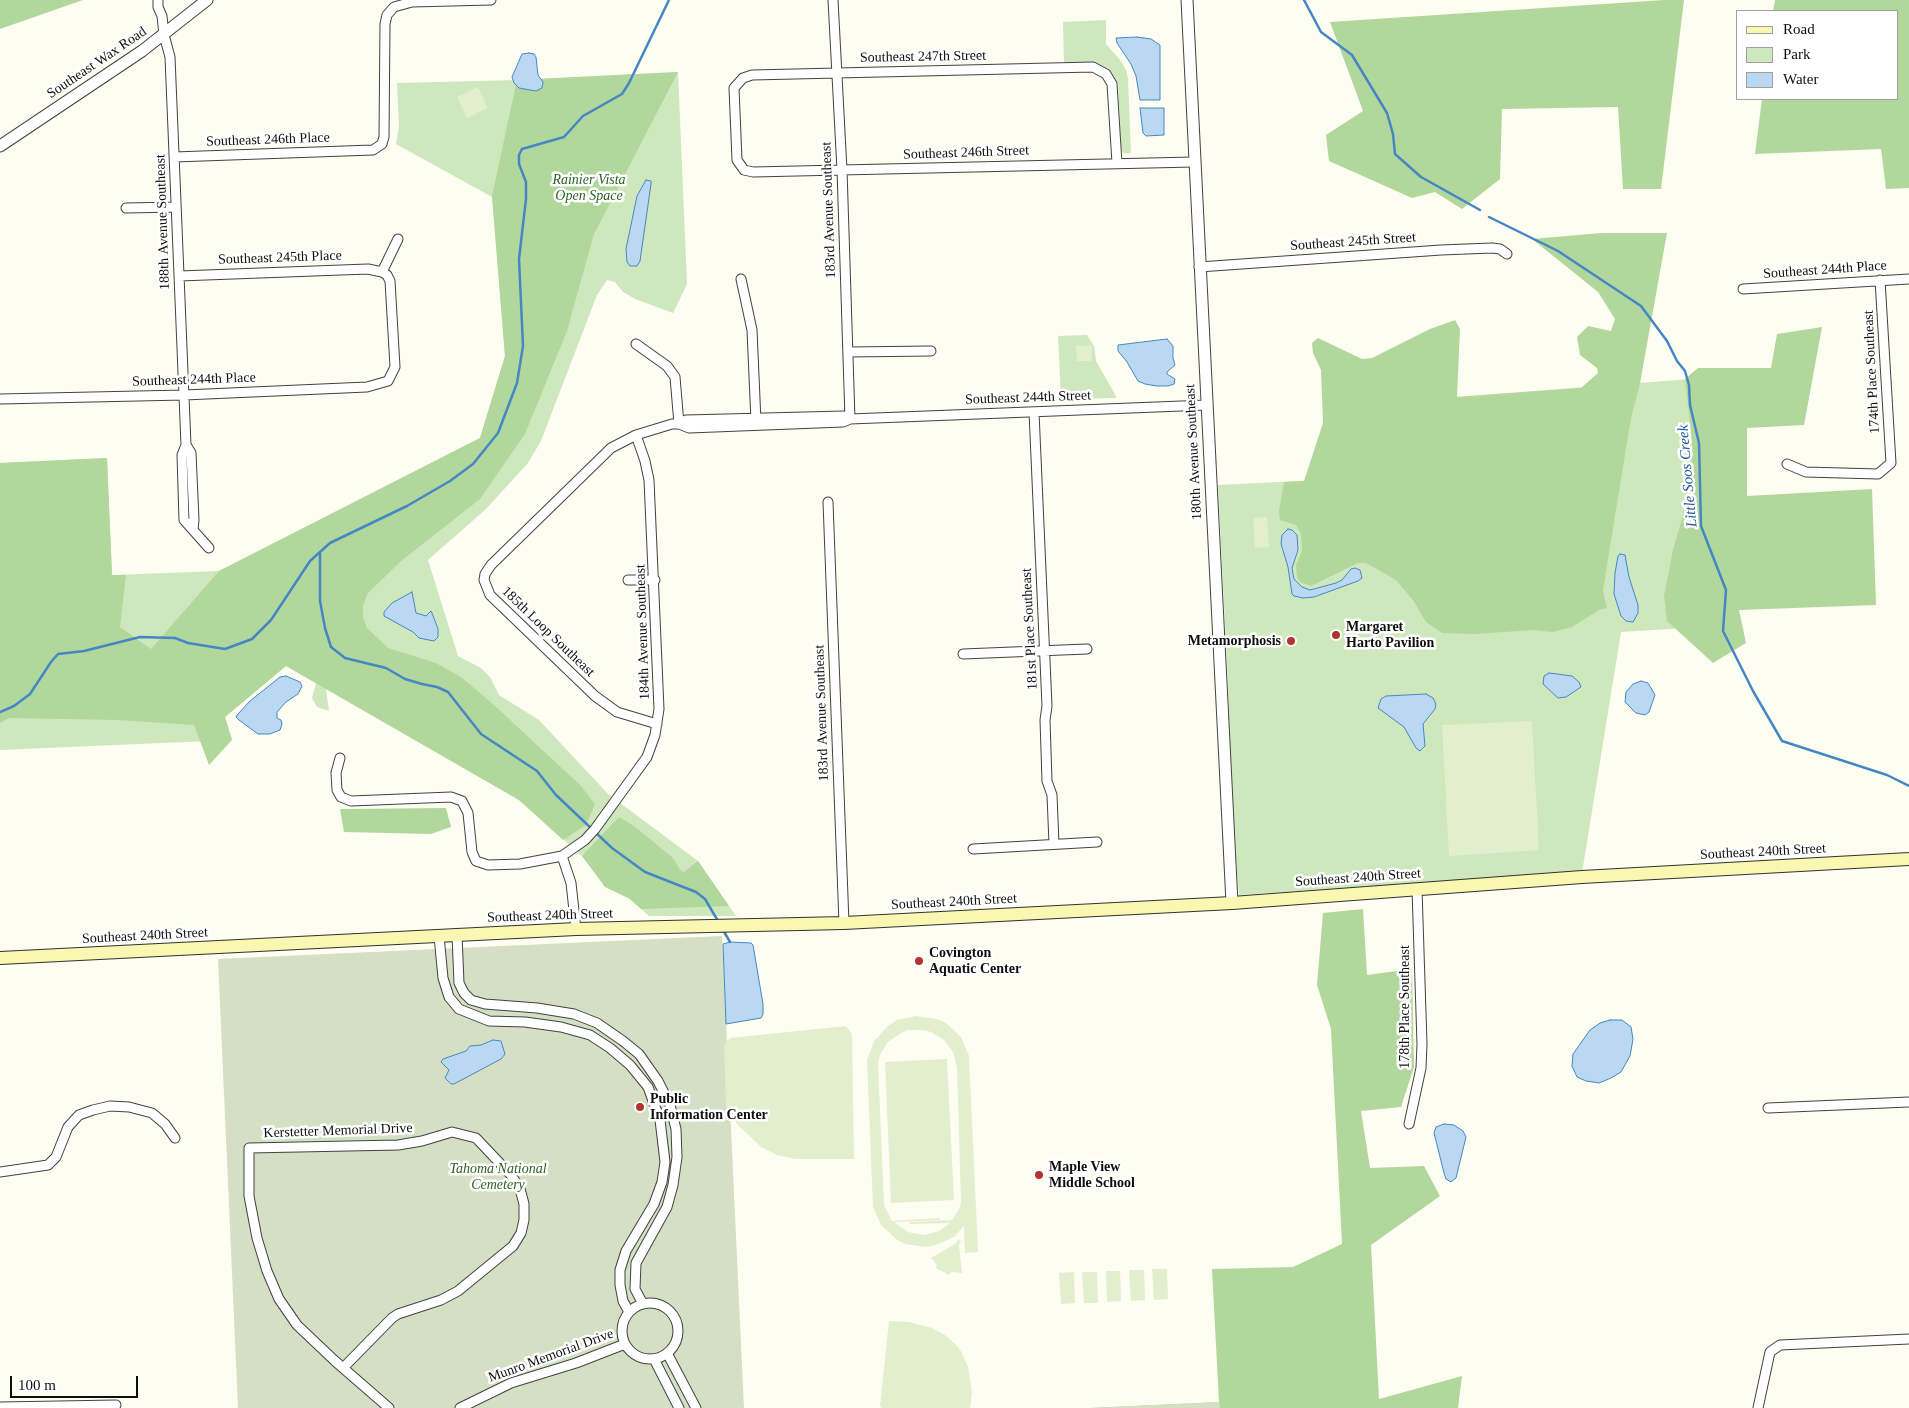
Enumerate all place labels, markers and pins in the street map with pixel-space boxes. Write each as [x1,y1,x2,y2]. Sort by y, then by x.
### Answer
place label: Margaret Harto Pavilion [1346,619,1434,652]
marker: Margaret Harto Pavilion [1330,629,1342,641]
place label: Metamorphosis [1188,633,1281,649]
marker: Metamorphosis [1285,635,1297,647]
place label: Covington Aquatic Center [929,945,1021,978]
marker: Covington Aquatic Center [913,955,925,967]
place label: Public Information Center [650,1091,768,1124]
marker: Public Information Center [634,1101,646,1113]
place label: Maple View Middle School [1049,1159,1135,1192]
marker: Maple View Middle School [1033,1169,1045,1181]

